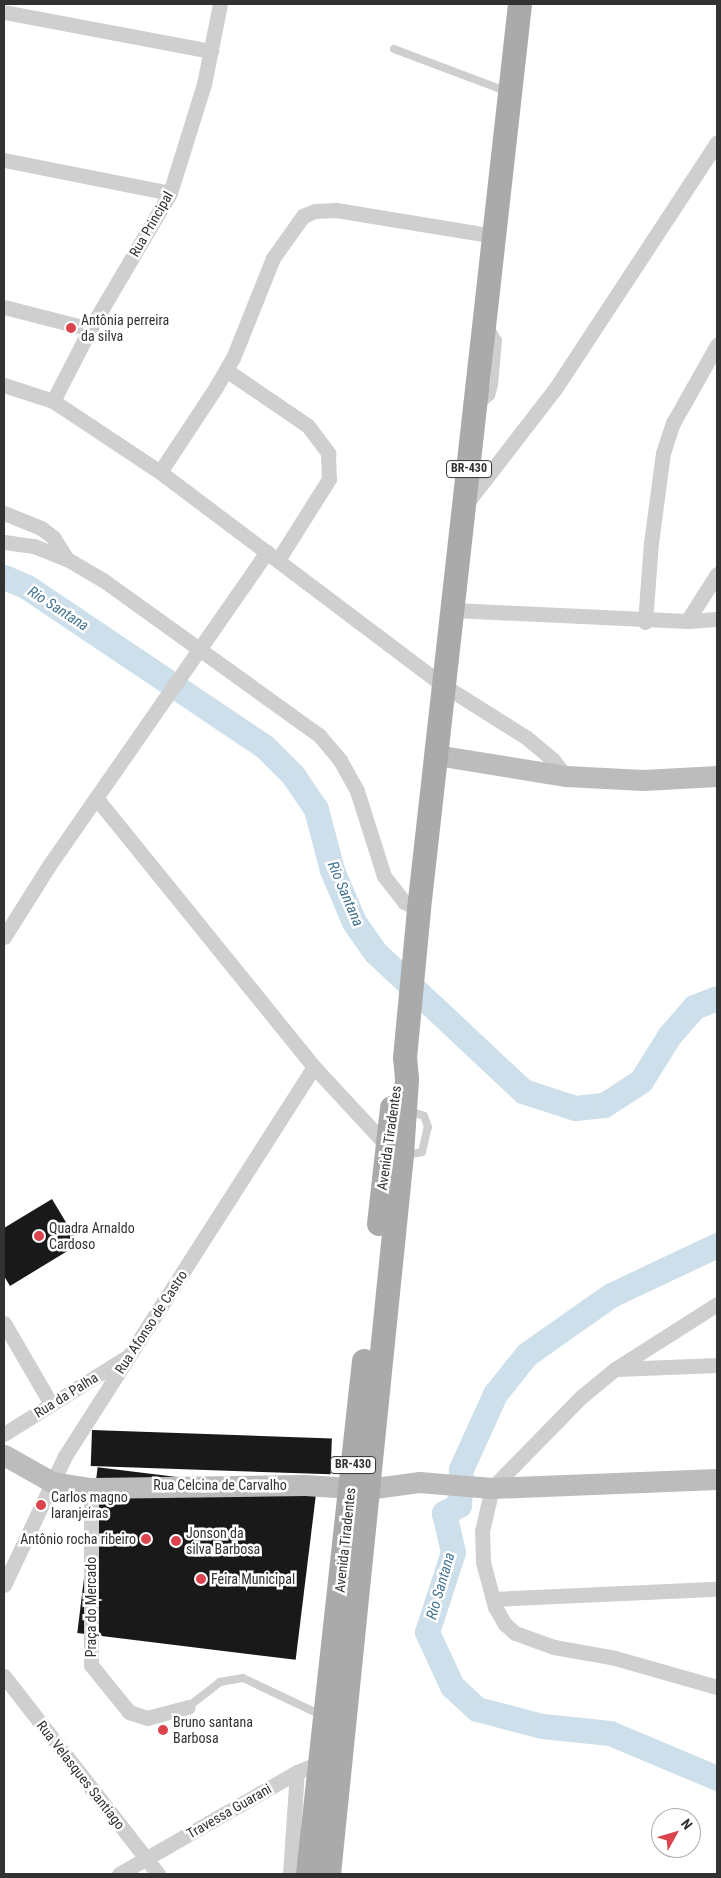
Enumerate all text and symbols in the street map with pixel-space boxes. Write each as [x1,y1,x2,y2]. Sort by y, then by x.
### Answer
street label: Rua Principal [126,188,176,260]
place label: Antônia perreira da silva [81,312,169,344]
marker: Antônia perreira da silva [65,322,77,334]
road number: BR-430 [445,459,493,478]
water label: Rio Santana [24,583,92,635]
water label: Rio Santana [323,859,367,929]
street label: Avenida Tiradentes [373,1085,405,1191]
place label: Quadra Arnaldo Cardoso [49,1220,135,1252]
marker: Quadra Arnaldo Cardoso [33,1230,45,1242]
street label: Rua Afonso de Castro [111,1267,191,1377]
street label: Rua da Palha [31,1369,101,1421]
road number: BR-430 [329,1456,377,1474]
street label: Rua Celcina de Carvalho [153,1477,287,1493]
street label: Avenida Tiradentes [331,1487,359,1593]
place label: Carlos magno laranjeiras [51,1489,128,1521]
marker: Carlos magno laranjeiras [35,1499,47,1511]
place label: Jonson da silva Barbosa [186,1525,260,1558]
place label: Antônio rocha ribeiro [20,1531,136,1547]
marker: Antônio rocha ribeiro [140,1533,152,1545]
marker: Jonson da silva Barbosa [170,1535,182,1547]
water label: Rio Santana [423,1551,459,1621]
street label: Praça do Mercado [83,1557,99,1657]
place label: Feira Municipal [211,1571,295,1587]
marker: Feira Municipal [195,1573,207,1585]
place label: Bruno santana Barbosa [173,1714,253,1746]
street label: Rua Velasques Santiago [33,1717,129,1833]
marker: Bruno santana Barbosa [157,1724,169,1736]
street label: Travessa Guarani [184,1780,274,1842]
north arrow [651,1808,701,1858]
text: N [678,1816,696,1833]

